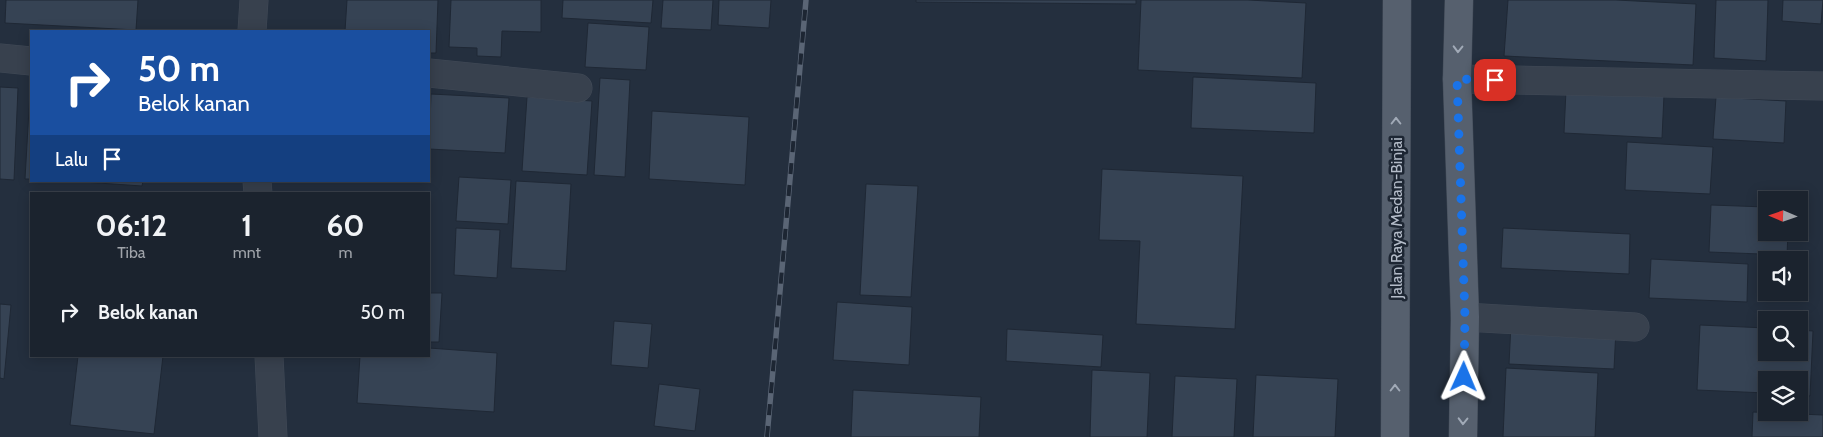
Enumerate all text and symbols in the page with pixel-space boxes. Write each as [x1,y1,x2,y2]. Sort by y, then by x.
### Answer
one-way arrow [1452,45,1463,53]
text: 50 m [138,47,220,90]
icon: right [55,50,120,115]
pin [1474,59,1516,101]
icon: arrive [1481,66,1509,94]
text: Belok kanan [138,90,250,117]
one-way arrow [1391,117,1401,124]
street label: Jalan Raya Medan-Binjai [1387,137,1406,300]
icon: arrive [98,145,126,173]
text: Lalu [55,148,88,171]
north arrow [1758,191,1808,241]
map controls [1758,191,1808,421]
text: 06:12 [96,207,167,244]
text: 1 [241,207,252,244]
text: 60 [326,207,364,244]
text: Tiba [117,243,146,262]
text: mnt [233,243,261,262]
text: m [338,243,352,262]
button: sound [1758,251,1808,301]
icon: right [55,298,83,326]
text: Belok kanan [98,301,198,324]
text: 50 m [361,301,405,324]
button: search [1758,311,1808,361]
position arrow [1437,350,1489,402]
button: layers [1758,371,1808,421]
one-way arrow [1390,384,1400,392]
one-way arrow [1458,418,1468,425]

